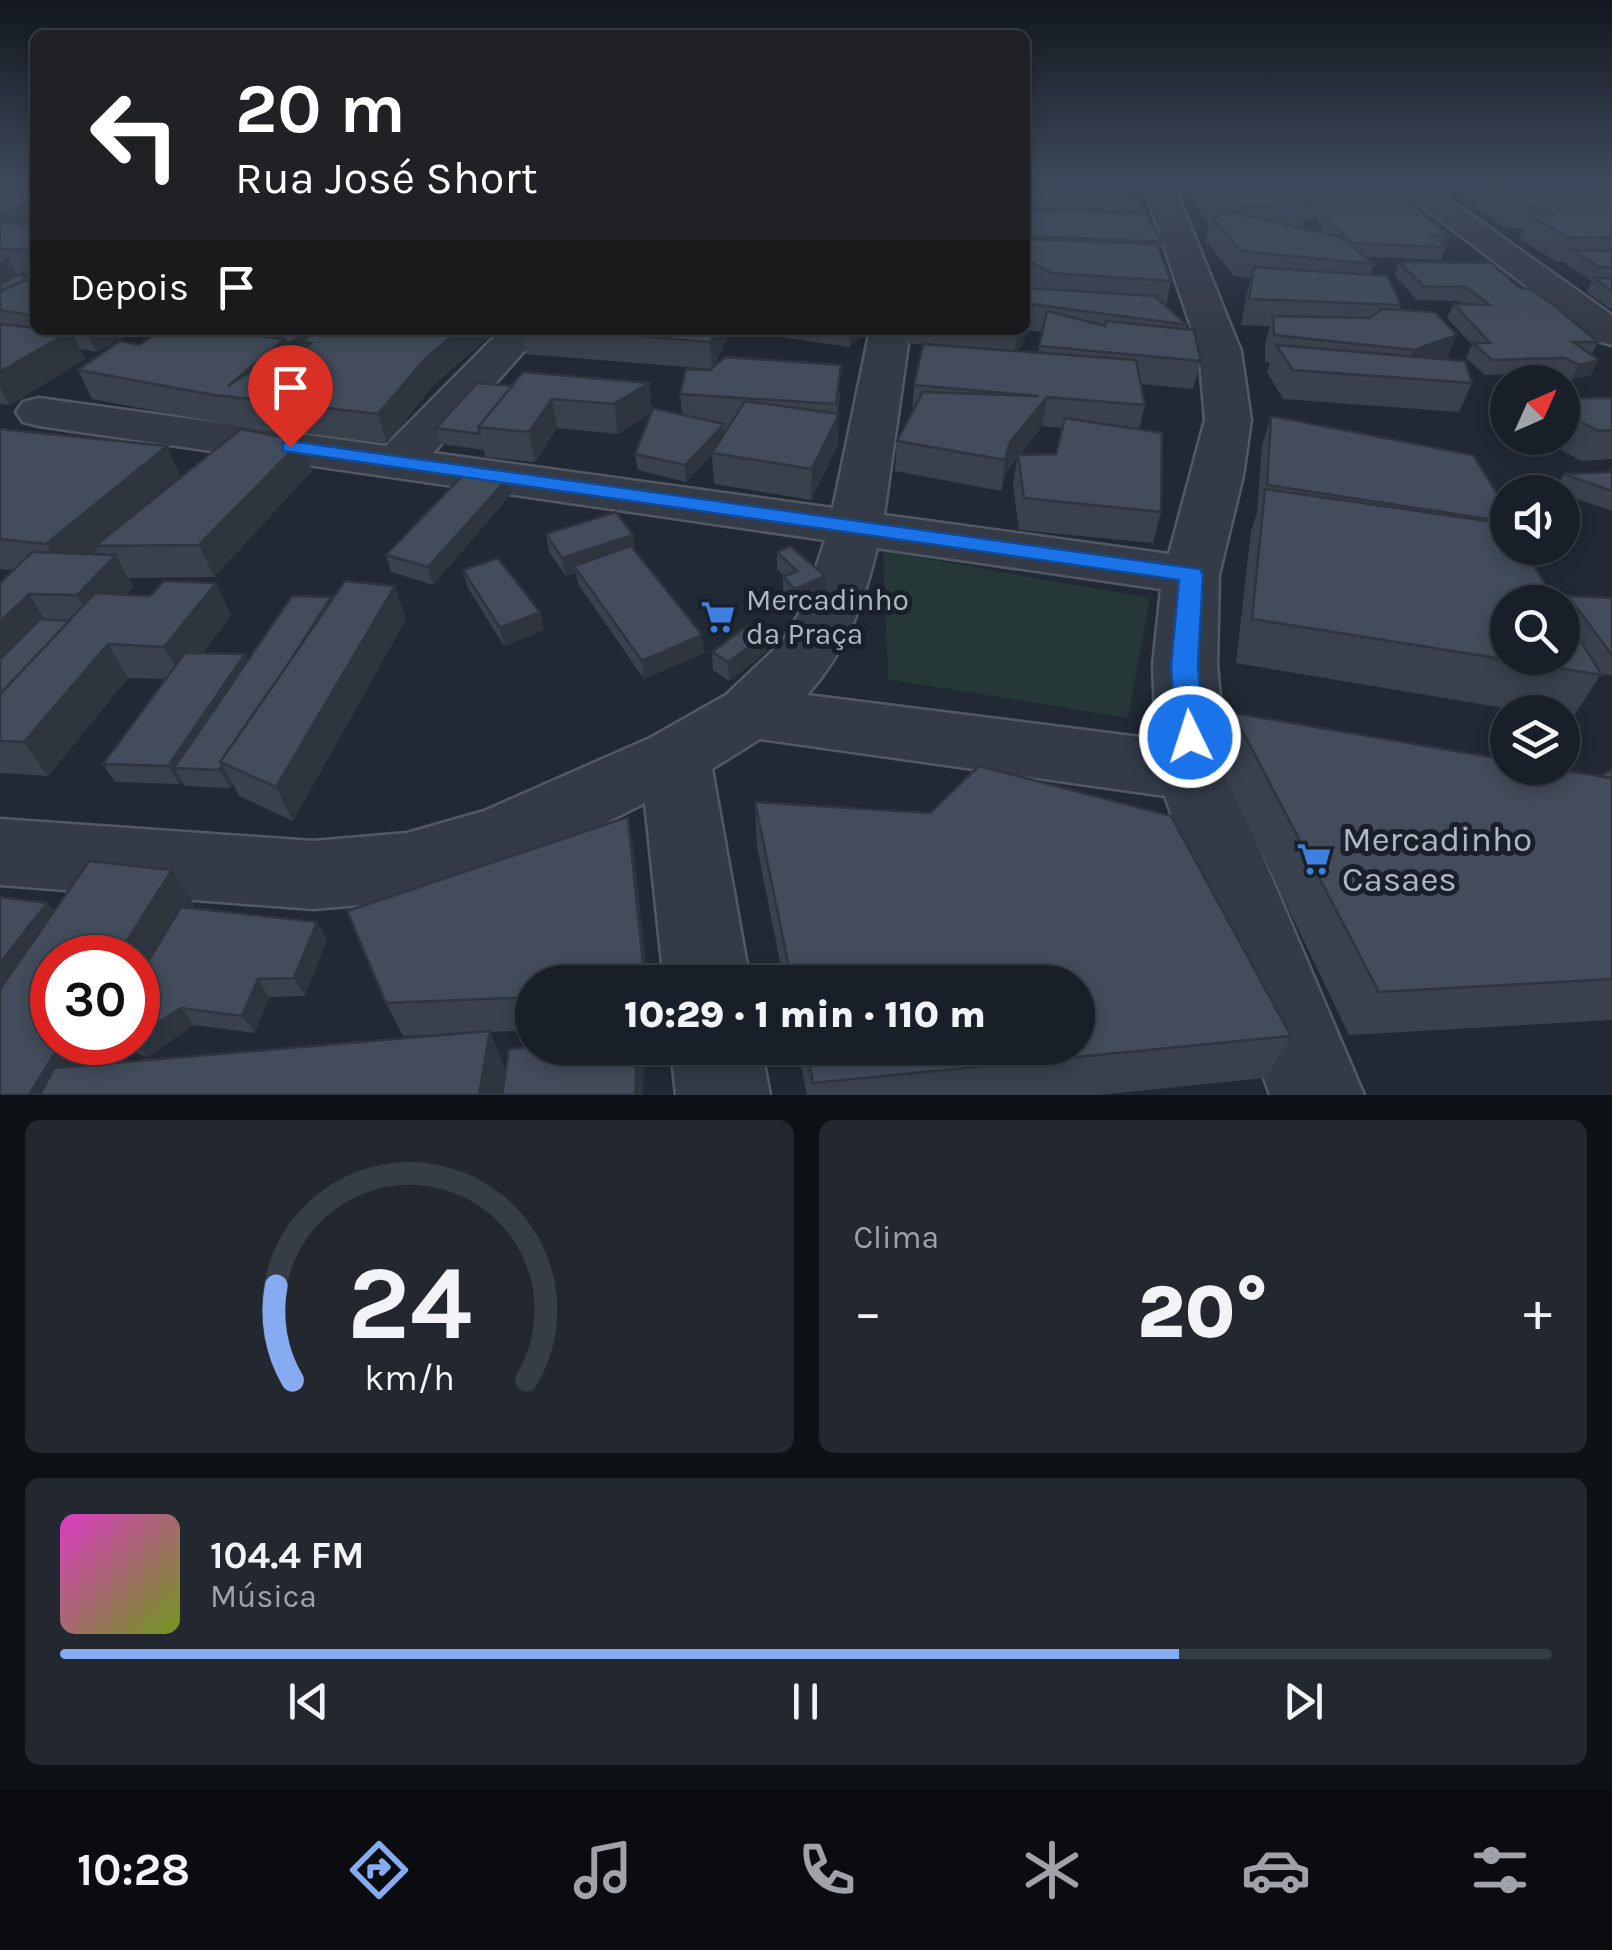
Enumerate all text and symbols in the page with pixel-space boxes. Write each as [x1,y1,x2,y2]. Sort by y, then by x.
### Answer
text: 20 m [235,68,406,150]
icon: left [70,70,200,200]
text: Rua José Short [235,152,538,204]
icon: arrive [209,260,264,315]
text: Depois [70,265,189,310]
pin [248,345,333,448]
icon: arrive [263,360,318,415]
north arrow [1490,365,1580,455]
map controls [1490,365,1580,785]
button: sound [1490,475,1580,565]
place label: Mercadinho da Praça [746,582,909,652]
button: search [1490,585,1580,675]
supermarket icon: Mercadinho da Praça [699,598,737,636]
position arrow [1138,685,1242,789]
button: layers [1490,695,1580,785]
place label: Mercadinho Casaes [1342,819,1532,900]
supermarket icon: Mercadinho Casaes [1295,840,1333,878]
speed limit sign: 30 [30,935,160,1065]
text: 10:29 · 1 min · 110 m [624,992,986,1037]
text: Clima [854,1219,939,1256]
text: 24 [347,1243,472,1364]
text: 20° [1137,1268,1268,1356]
text: − [854,1280,882,1344]
text: + [1523,1280,1552,1344]
text: km/h [364,1357,455,1399]
text: 104.4 FM [210,1533,365,1578]
text: Música [210,1578,317,1615]
icon: previous [281,1674,336,1729]
icon: pause [778,1674,833,1729]
icon: next [1276,1674,1331,1729]
icon: directions [344,1835,414,1905]
icon: music [568,1835,638,1905]
icon: phone [792,1835,862,1905]
icon: climate [1017,1835,1087,1905]
icon: car [1241,1835,1311,1905]
icon: filters [1465,1835,1535,1905]
text: 10:28 [77,1844,190,1896]

